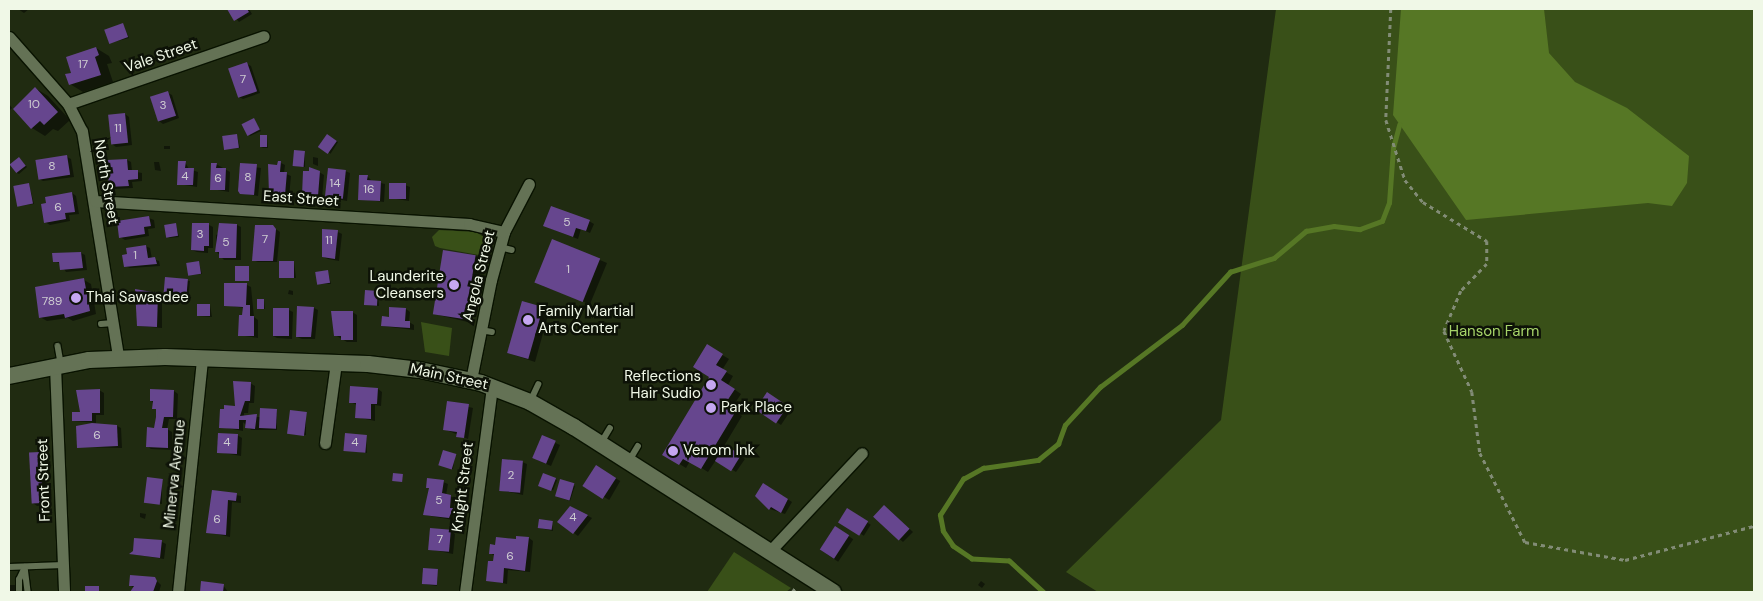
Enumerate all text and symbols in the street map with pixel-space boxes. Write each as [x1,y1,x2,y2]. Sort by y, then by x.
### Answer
street label: Vale Street [122,35,200,77]
house number: 17 [78,58,88,72]
house number: 7 [240,73,246,87]
house number: 10 [28,98,40,112]
house number: 3 [159,99,167,113]
house number: 11 [114,122,122,136]
street label: North Street [90,138,122,226]
house number: 8 [48,160,56,174]
house number: 4 [181,170,189,184]
house number: 8 [244,171,252,185]
house number: 6 [214,172,222,186]
house number: 14 [329,177,341,191]
house number: 16 [363,183,375,197]
street label: East Street [262,187,340,211]
house number: 6 [54,201,62,215]
house number: 5 [563,216,571,230]
house number: 3 [196,228,204,242]
street label: Angola Street [459,228,499,324]
house number: 7 [262,233,268,247]
house number: 11 [325,234,333,248]
house number: 5 [222,236,230,250]
house number: 1 [133,249,137,263]
house number: 1 [566,263,570,277]
place label: Launderite Cleansers [369,267,444,302]
marker: Launderite Cleansers [448,279,460,291]
place label: Thai Sawasdee [86,289,189,307]
marker: Thai Sawasdee [70,292,82,304]
house number: 789 [42,295,62,309]
place label: Family Martial Arts Center [538,302,634,337]
marker: Family Martial Arts Center [522,314,534,326]
park label: Hanson Farm [1449,323,1539,341]
street label: Main Street [408,360,490,394]
place label: Reflections Hair Sudio [624,367,701,402]
marker: Reflections Hair Sudio [705,379,717,391]
place label: Park Place [721,399,792,417]
marker: Park Place [705,402,717,414]
street label: Minerva Avenue [160,419,190,529]
house number: 6 [93,429,101,443]
house number: 4 [223,436,231,450]
house number: 4 [351,436,359,450]
street label: Front Street [34,438,54,522]
street label: Knight Street [449,441,477,533]
place label: Venom Ink [683,442,755,460]
marker: Venom Ink [667,445,679,457]
house number: 2 [508,469,514,483]
house number: 5 [435,494,443,508]
house number: 4 [569,511,577,525]
house number: 6 [213,513,221,527]
house number: 7 [437,533,443,547]
house number: 6 [506,550,514,564]

